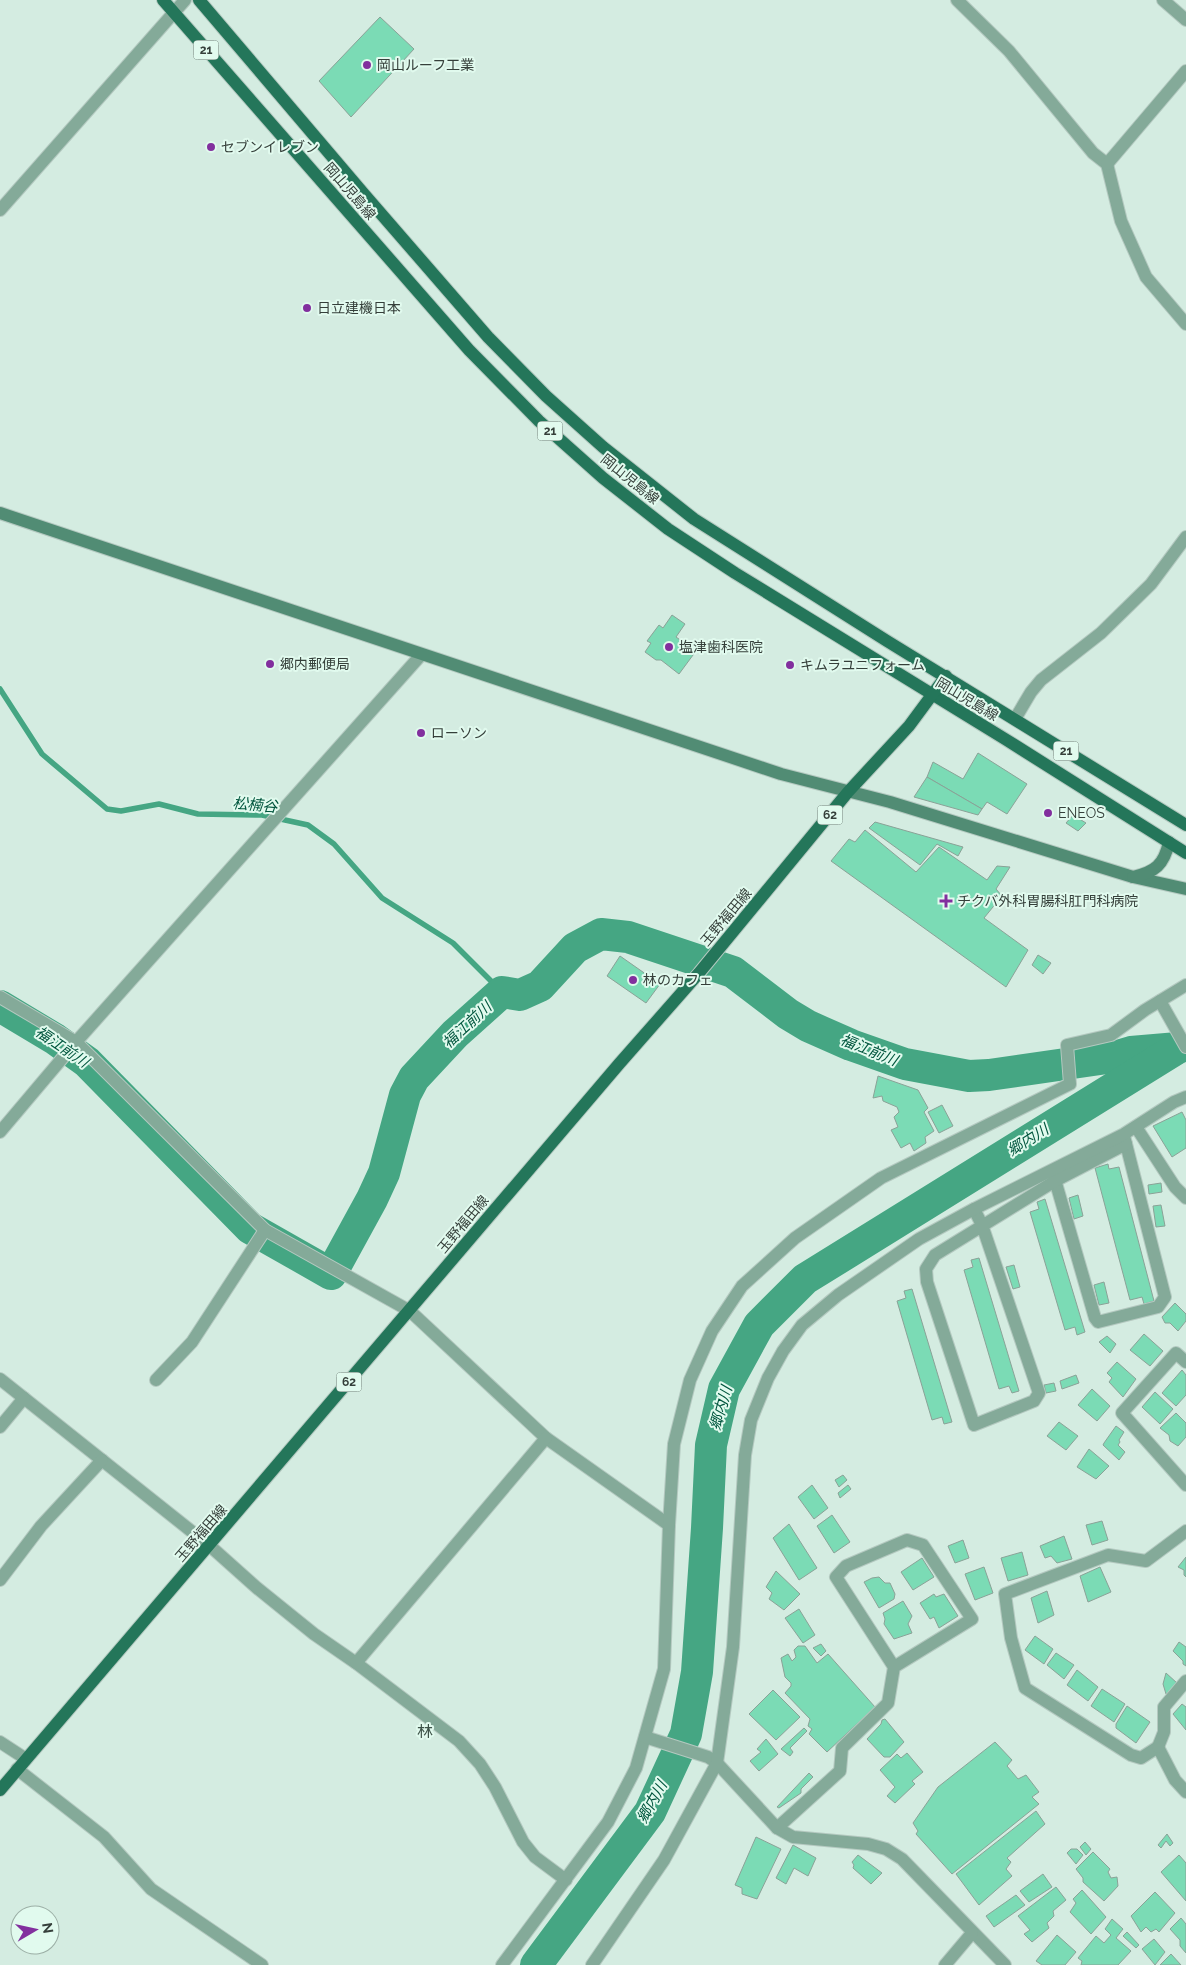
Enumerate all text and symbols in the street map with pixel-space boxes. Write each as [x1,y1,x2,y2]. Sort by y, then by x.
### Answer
road number: 21 [194,40,218,60]
place label: 岡山ルーフ工業 [377,57,474,73]
marker: 岡山ルーフ工業 [361,59,373,71]
place label: セブンイレブン [221,139,319,155]
marker: セブンイレブン [205,141,217,153]
street label: 岡山児島線 [321,159,379,223]
place label: 日立建機日本 [317,300,401,316]
marker: 日立建機日本 [301,302,313,314]
road number: 21 [538,422,562,441]
street label: 岡山児島線 [598,451,662,507]
place label: 塩津歯科医院 [679,639,763,655]
marker: 塩津歯科医院 [663,641,675,653]
place label: 郷内郵便局 [280,656,350,672]
place label: キムラユニフォーム [800,657,925,673]
marker: 郷内郵便局 [264,658,276,670]
marker: キムラユニフォーム [784,659,796,671]
street label: 岡山児島線 [933,674,1001,724]
place label: ローソン [431,725,487,741]
marker: ローソン [415,727,427,739]
road number: 21 [1054,741,1078,760]
water label: 松楠谷 [232,794,280,816]
place label: ENEOS [1058,805,1105,821]
road number: 62 [818,806,842,824]
marker: ENEOS [1042,807,1054,819]
street label: 玉野福田線 [697,885,755,949]
place label: チクバ外科胃腸科肛門科病院 [957,893,1138,909]
marker: チクバ外科胃腸科肛門科病院 [939,894,953,908]
place label: 林のカフェ [643,972,713,988]
marker: 林のカフェ [627,974,639,986]
water label: 福江前川 [439,997,497,1052]
water label: 福江前川 [32,1023,94,1072]
water label: 福江前川 [838,1030,902,1070]
water label: 郷内川 [1004,1119,1054,1160]
street label: 玉野福田線 [434,1192,492,1256]
road number: 62 [336,1372,362,1391]
water label: 郷内川 [706,1382,736,1432]
street label: 玉野福田線 [172,1501,230,1565]
district label: 林 [417,1722,433,1741]
water label: 郷内川 [633,1776,672,1826]
north arrow [10,1905,60,1955]
text: N [39,1921,57,1934]

